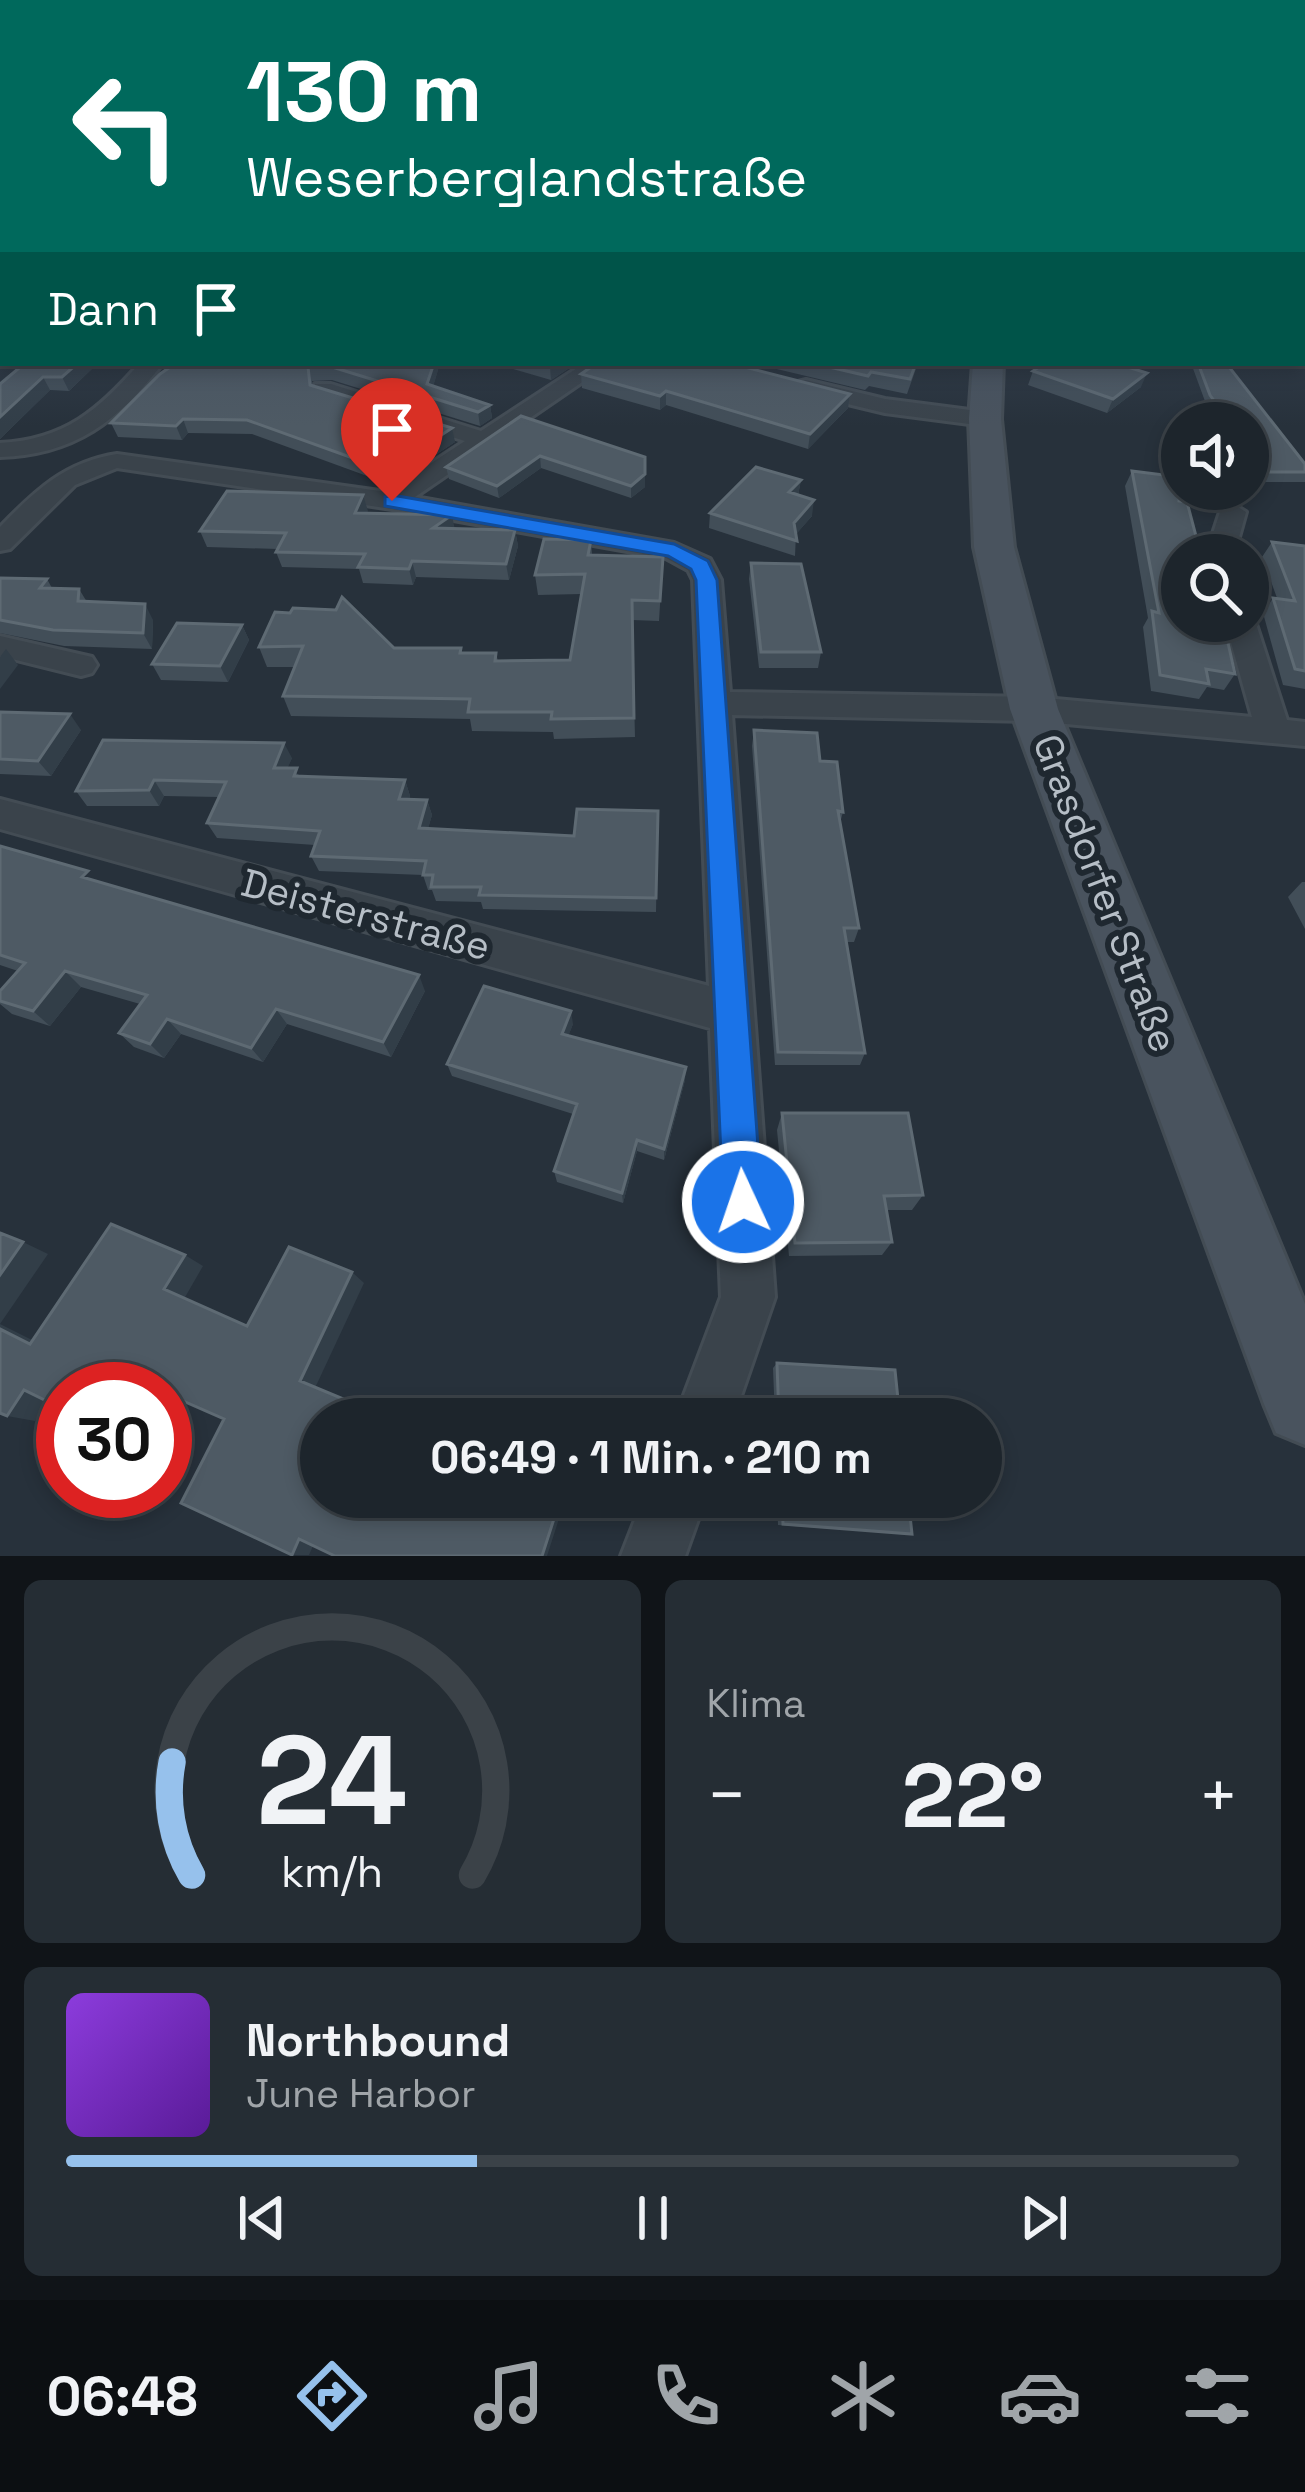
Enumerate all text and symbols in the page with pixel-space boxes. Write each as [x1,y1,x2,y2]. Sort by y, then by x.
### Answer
text: 130 m [246,38,483,146]
icon: left [48,48,204,204]
text: Weserberglandstraße [246,143,807,212]
icon: arrive [183,276,249,342]
text: Dann [48,281,159,338]
pin [341,378,443,501]
icon: arrive [359,396,425,462]
map controls [1161,402,1269,642]
button: sound [1161,402,1269,510]
button: search [1161,534,1269,642]
street label: Grasdorfer Straße [1022,727,1189,1059]
street label: Deisterstraße [236,858,496,971]
position arrow [680,1139,806,1265]
speed limit sign: 30 [36,1362,192,1518]
text: 06:49 · 1 Min. · 210 m [430,1429,872,1486]
text: Klima [707,1679,805,1728]
text: 24 [256,1701,408,1860]
text: 22° [902,1738,1044,1853]
text: − [707,1753,747,1837]
text: + [1198,1753,1239,1837]
text: km/h [281,1844,383,1899]
text: Northbound [246,2012,510,2069]
text: June Harbor [246,2069,476,2118]
icon: previous [229,2185,295,2251]
icon: pause [620,2185,686,2251]
icon: next [1011,2185,1077,2251]
icon: directions [290,2354,374,2438]
icon: music [467,2354,551,2438]
icon: phone [644,2354,728,2438]
icon: climate [821,2354,905,2438]
icon: car [998,2354,1082,2438]
icon: filters [1175,2354,1259,2438]
text: 06:48 [46,2362,198,2431]

